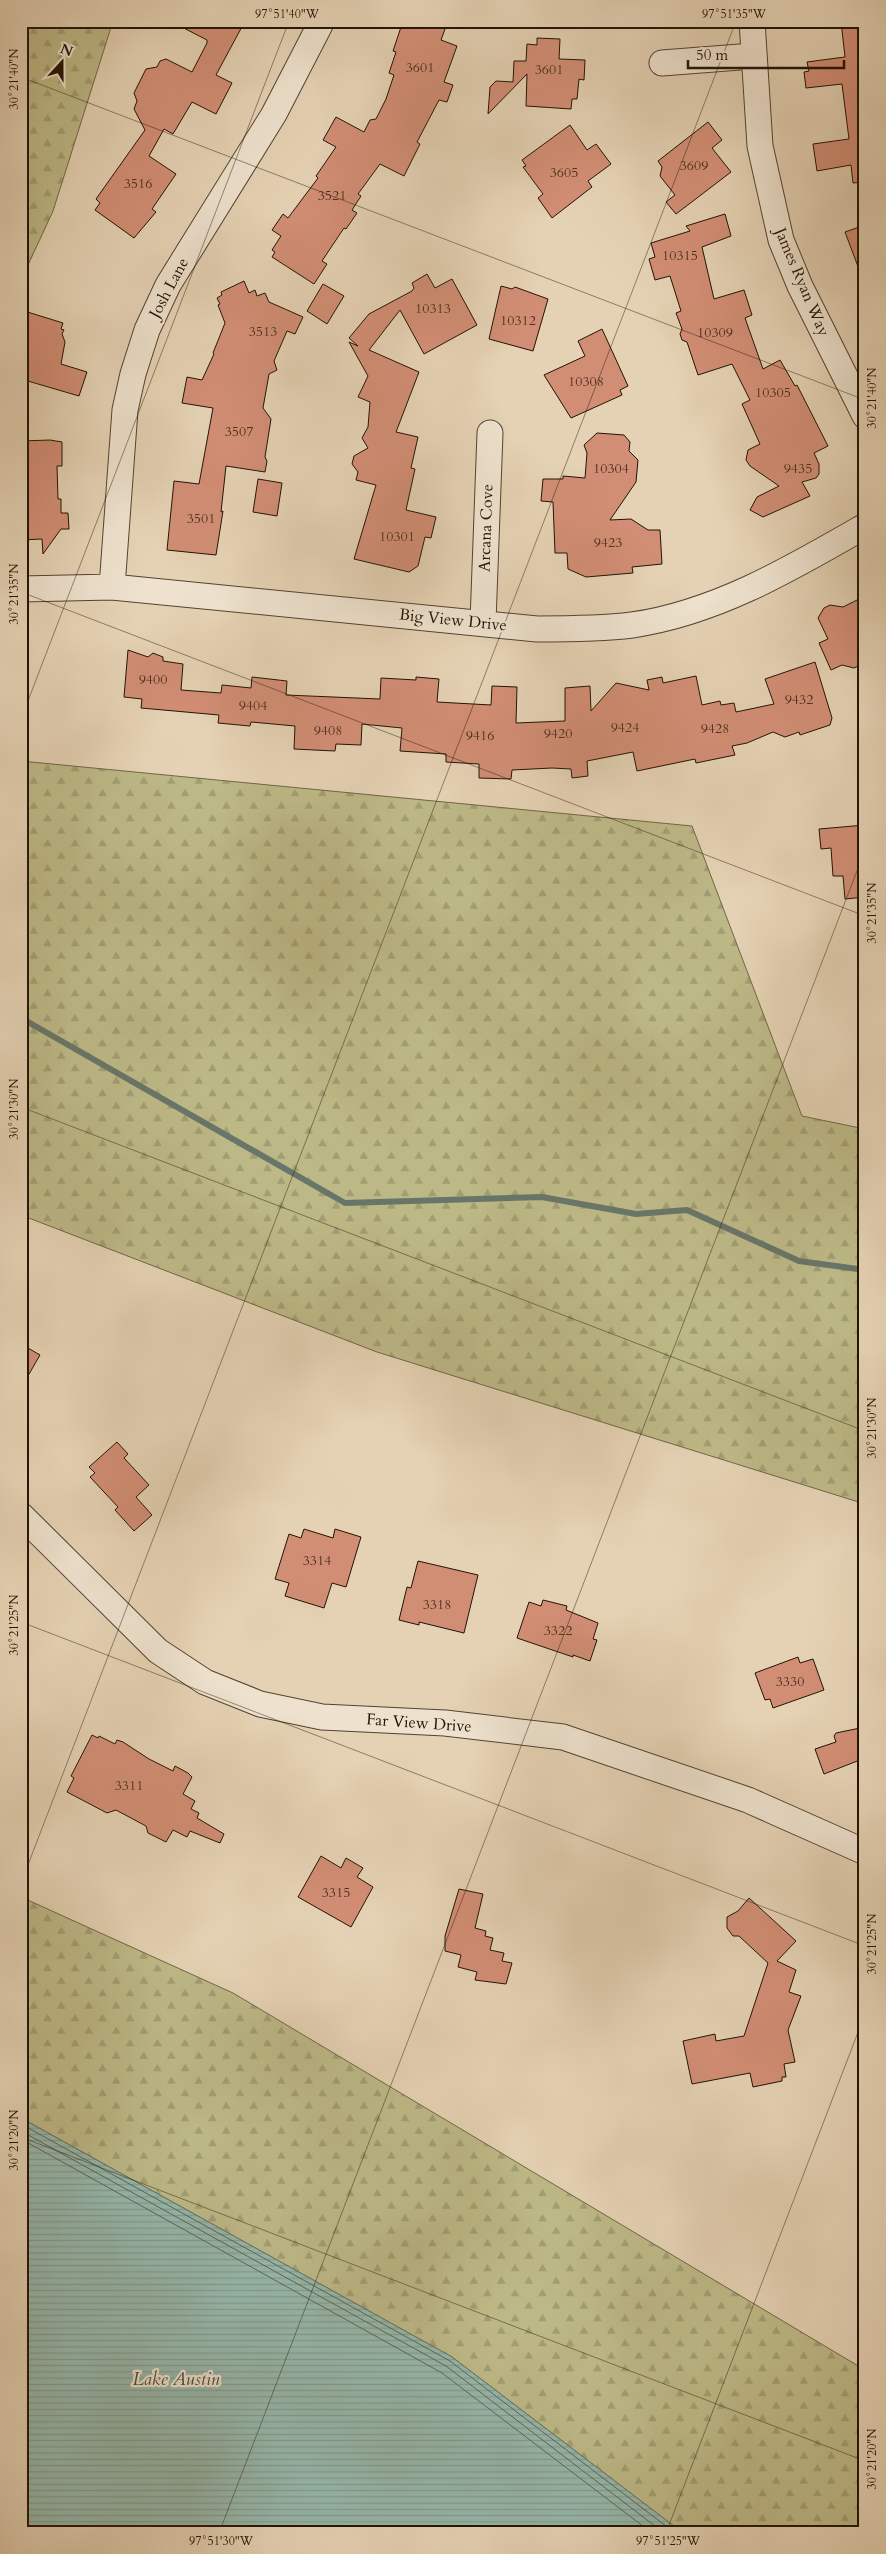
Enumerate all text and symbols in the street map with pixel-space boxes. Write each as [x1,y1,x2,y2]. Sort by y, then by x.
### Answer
text: 97°51'40"W [255,6,320,22]
text: 97°51'35"W [702,6,767,22]
north arrow [38,38,88,88]
scale bar [688,38,845,70]
text: N [57,39,76,61]
text: 50 m [696,45,728,65]
text: 30°21'40"N [6,48,22,109]
house number: 3601 [406,58,434,77]
house number: 3601 [535,60,563,79]
house number: 3609 [680,156,708,175]
house number: 3605 [550,163,578,182]
house number: 3516 [124,174,152,193]
house number: 3521 [318,186,346,205]
street label: James Ryan Way [768,223,835,340]
house number: 10315 [662,246,698,265]
street label: Josh Lane [143,254,194,324]
house number: 10313 [415,299,451,318]
house number: 10312 [500,311,536,330]
house number: 3513 [249,322,277,341]
house number: 10309 [697,323,733,342]
text: 30°21'40"N [864,367,880,428]
house number: 10308 [568,372,604,391]
house number: 10305 [755,383,791,402]
house number: 3507 [225,422,253,441]
house number: 10304 [593,459,629,478]
house number: 9435 [784,459,812,478]
street label: Arcana Cove [473,484,499,572]
house number: 3501 [187,509,215,528]
house number: 10301 [379,527,415,546]
house number: 9423 [594,533,622,552]
text: 30°21'35"N [6,563,22,624]
street label: Big View Drive [398,603,508,637]
house number: 9400 [139,670,167,689]
house number: 9432 [785,690,813,709]
house number: 9404 [239,696,267,715]
house number: 9424 [611,718,639,737]
house number: 9428 [701,719,729,738]
house number: 9408 [314,721,342,740]
house number: 9420 [544,724,572,743]
house number: 9416 [466,726,494,745]
text: 30°21'35"N [864,882,880,943]
text: 30°21'30"N [6,1078,22,1139]
text: 30°21'30"N [864,1397,880,1458]
house number: 3314 [303,1551,331,1570]
text: 30°21'25"N [6,1594,22,1655]
house number: 3318 [423,1595,451,1614]
house number: 3322 [544,1621,572,1640]
house number: 3330 [776,1672,804,1691]
street label: Far View Drive [366,1708,472,1738]
house number: 3311 [115,1776,143,1795]
house number: 3315 [322,1883,350,1902]
text: 30°21'25"N [864,1913,880,1974]
text: 30°21'20"N [6,2109,22,2170]
water label: Lake Austin [132,2367,220,2392]
text: 30°21'20"N [864,2428,880,2489]
text: 97°51'30"W [189,2533,254,2549]
text: 97°51'25"W [636,2533,701,2549]

